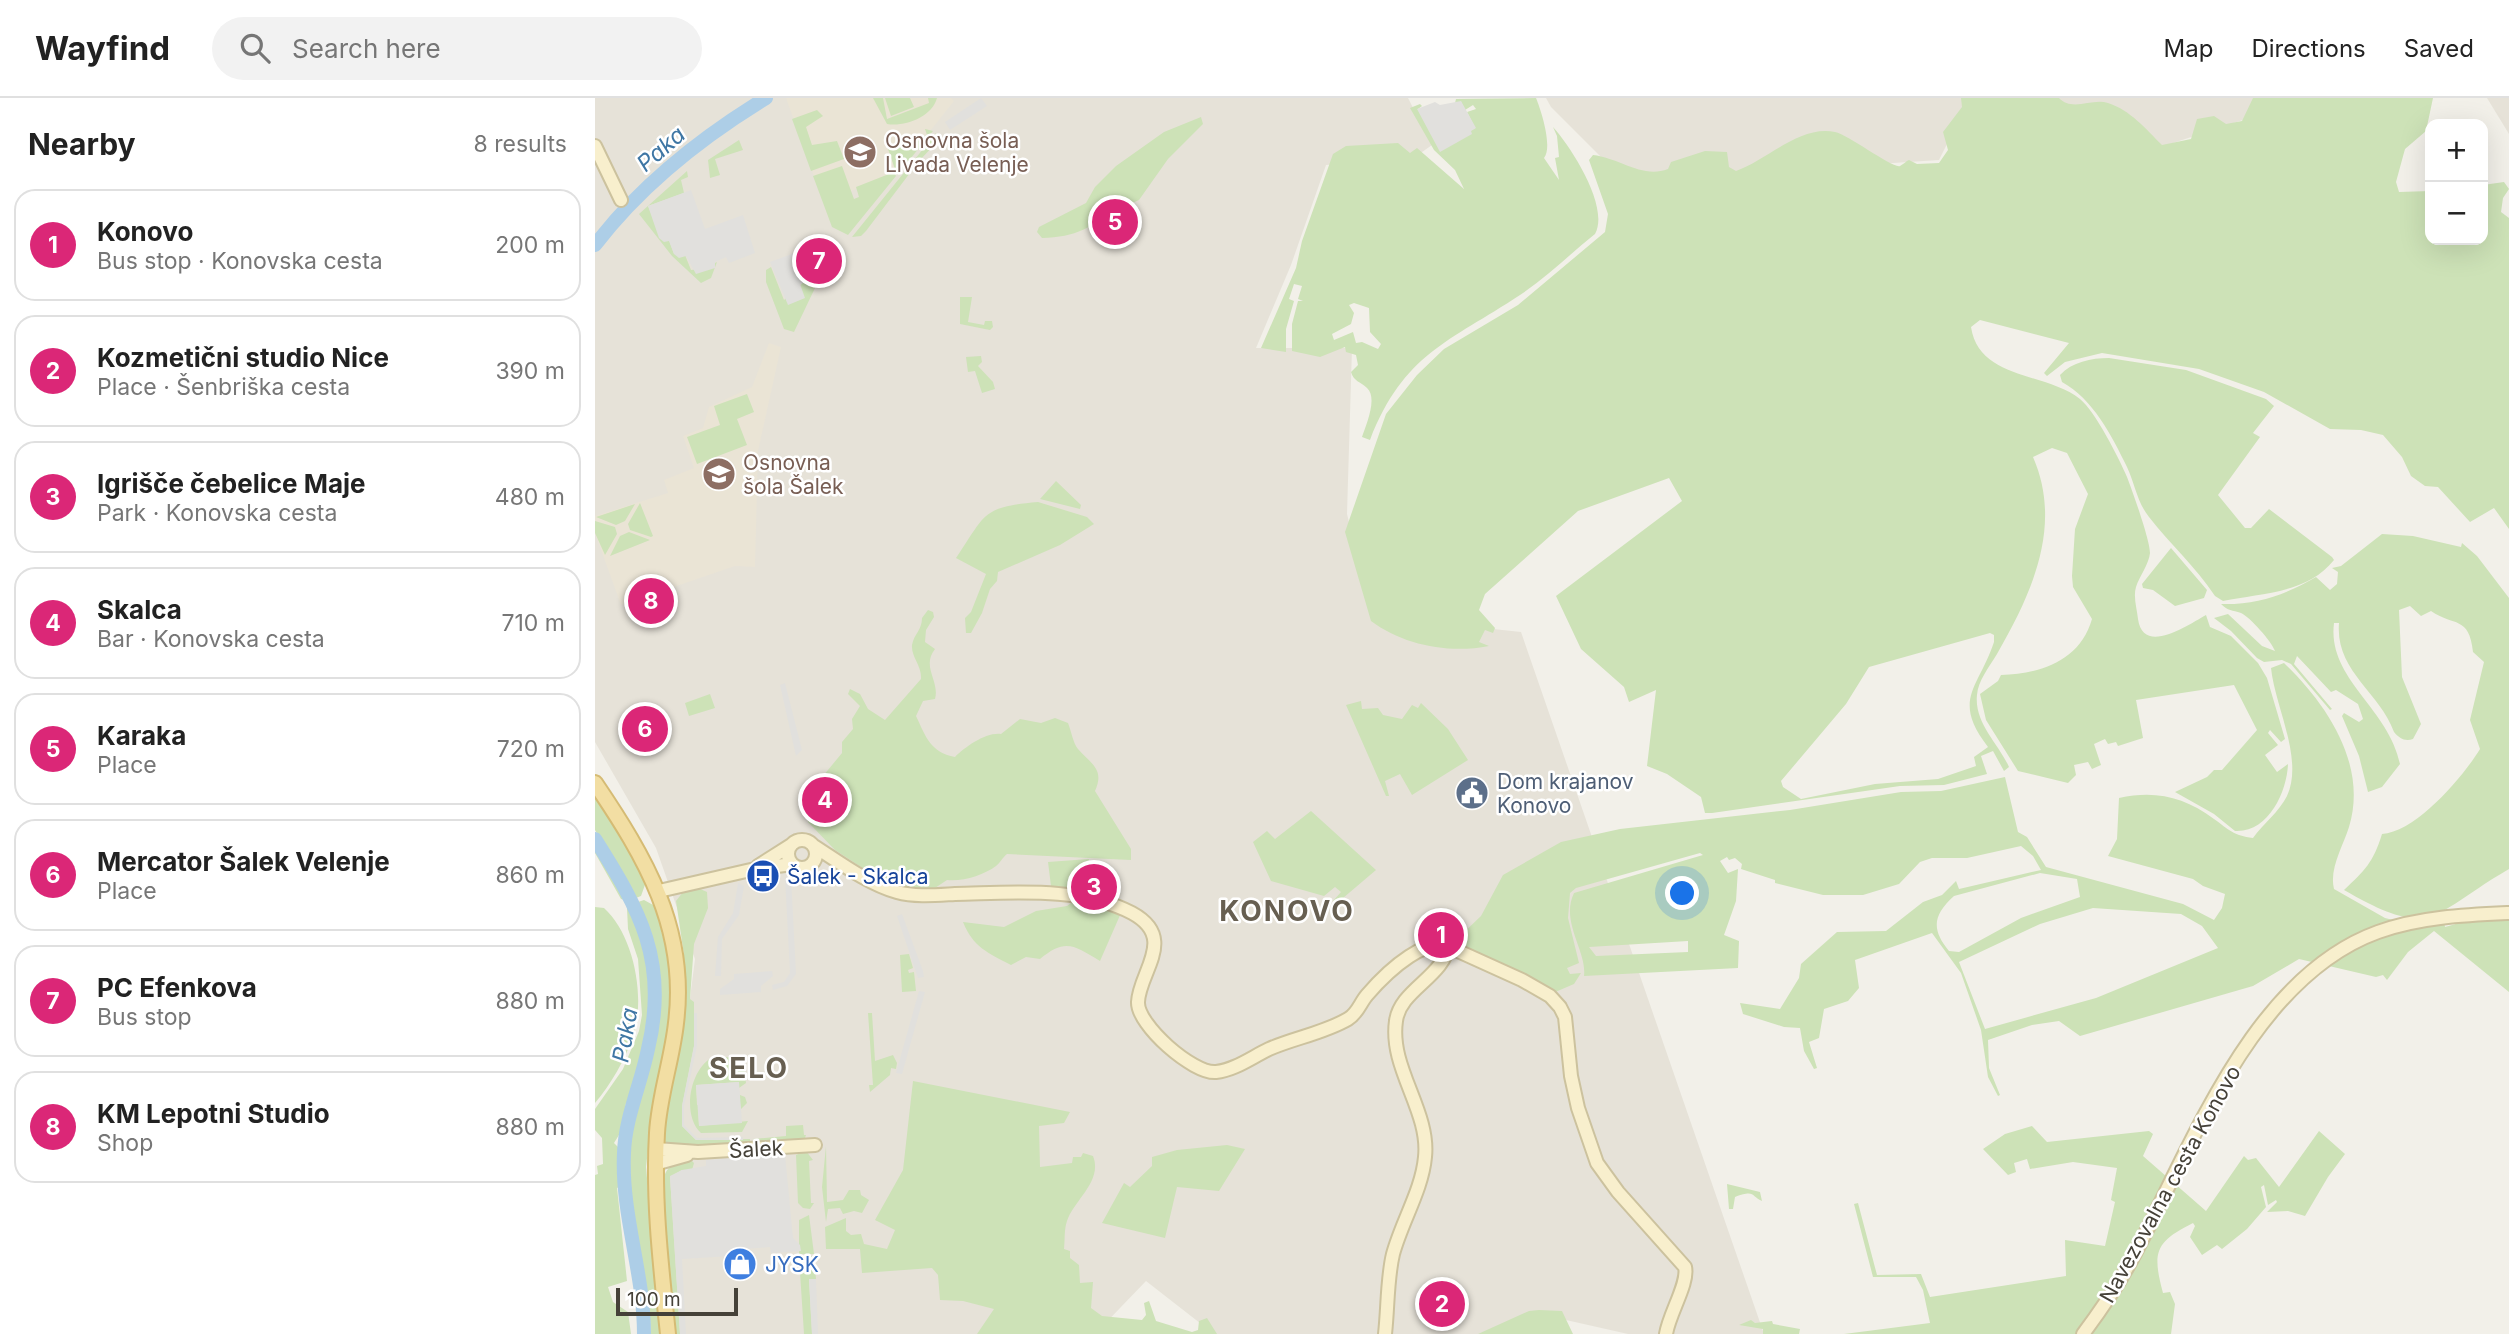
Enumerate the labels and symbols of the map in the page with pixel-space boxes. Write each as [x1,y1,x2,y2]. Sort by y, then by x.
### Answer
water label: Paka [631,120,691,178]
place label: Osnovna šola Livada Velenje [885,128,1029,177]
school or university icon: Osnovna šola Livada Velenje [841,133,879,171]
pin: 5 [1092,196,1138,248]
pin: 7 [796,235,842,287]
place label: Osnovna šola Šalek [743,450,844,499]
school or university icon: Osnovna šola Šalek [700,455,738,493]
pin: 8 [628,575,674,627]
pin: 6 [622,703,668,755]
place label: Dom krajanov Konovo [1497,769,1634,818]
pin: 4 [802,774,848,826]
public building icon: Dom krajanov Konovo [1453,774,1491,812]
bus stop icon: Šalek - Skalca [744,857,782,895]
pin: 3 [1071,861,1117,913]
place label: Šalek - Skalca [787,864,928,889]
your location [1665,876,1699,910]
district label: KONOVO [1219,894,1355,928]
pin: 1 [1418,909,1464,961]
water label: Paka [606,1006,644,1064]
district label: SELO [709,1051,789,1085]
street label: Navezovalna cesta Konovo [2094,1061,2246,1307]
street label: Šalek [728,1135,784,1163]
shop icon: JYSK [721,1245,759,1283]
place label: JYSK [765,1252,819,1277]
pin: 2 [1419,1278,1465,1330]
scale bar [616,1285,739,1317]

